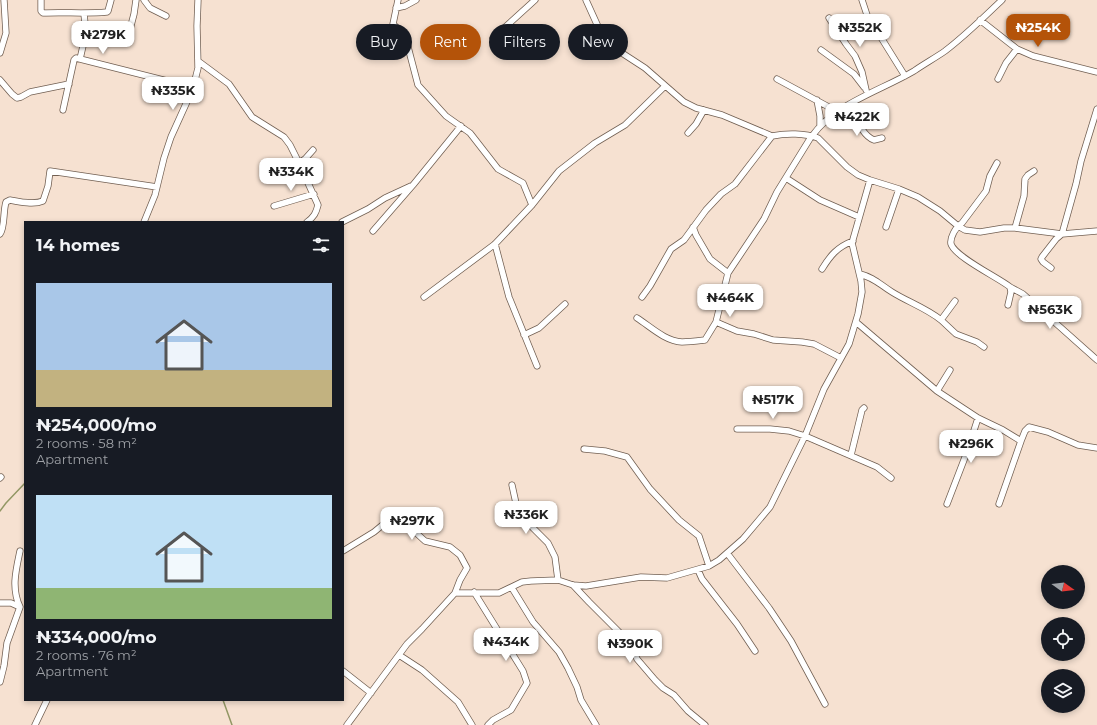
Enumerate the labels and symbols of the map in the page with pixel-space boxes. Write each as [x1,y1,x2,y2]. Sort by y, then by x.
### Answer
pin: ₦352K [832,14,888,48]
pin: ₦254K [1010,14,1066,48]
pin: ₦279K [75,21,131,55]
pin: ₦335K [145,77,201,111]
pin: ₦422K [829,103,885,137]
pin: ₦334K [263,158,319,192]
pin: ₦464K [702,284,758,318]
pin: ₦563K [1022,296,1078,330]
pin: ₦517K [745,386,801,420]
pin: ₦296K [943,430,999,464]
pin: ₦336K [498,501,554,535]
pin: ₦297K [384,507,440,541]
north arrow [1041,565,1085,609]
pin: ₦434K [478,628,534,662]
pin: ₦390K [602,630,658,664]

